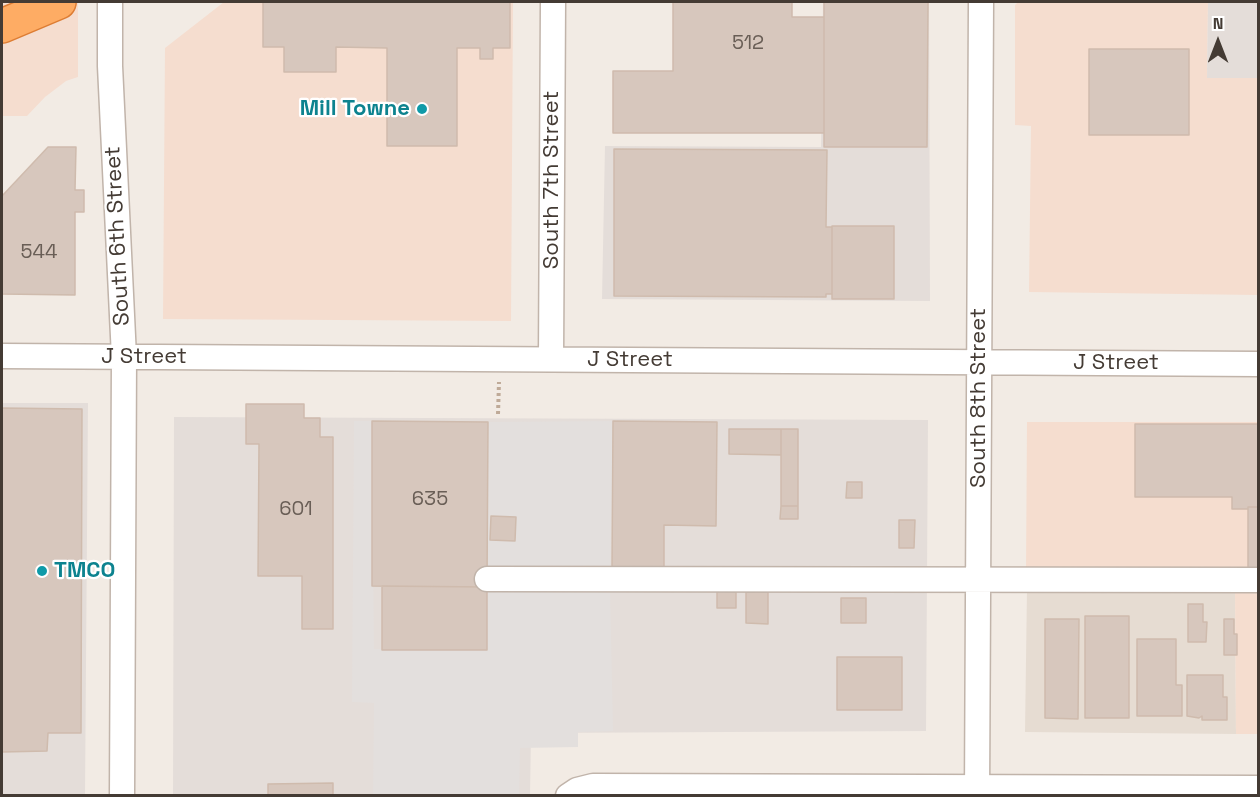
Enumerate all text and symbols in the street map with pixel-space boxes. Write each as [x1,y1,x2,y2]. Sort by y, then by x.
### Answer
north arrow [1188,12,1248,72]
text: N [1213,13,1223,34]
house number: 512 [732,32,764,56]
street label: South 7th Street [539,91,565,269]
place label: Mill Towne [300,96,410,122]
marker: Mill Towne [415,102,429,116]
street label: South 6th Street [100,146,136,326]
house number: 544 [21,241,57,265]
street label: South 8th Street [966,308,992,488]
street label: J Street [101,344,187,370]
street label: J Street [587,347,673,373]
street label: J Street [1073,350,1159,376]
house number: 635 [412,488,448,512]
house number: 601 [279,498,313,522]
place label: TMCO [54,558,115,584]
marker: TMCO [35,564,49,578]

